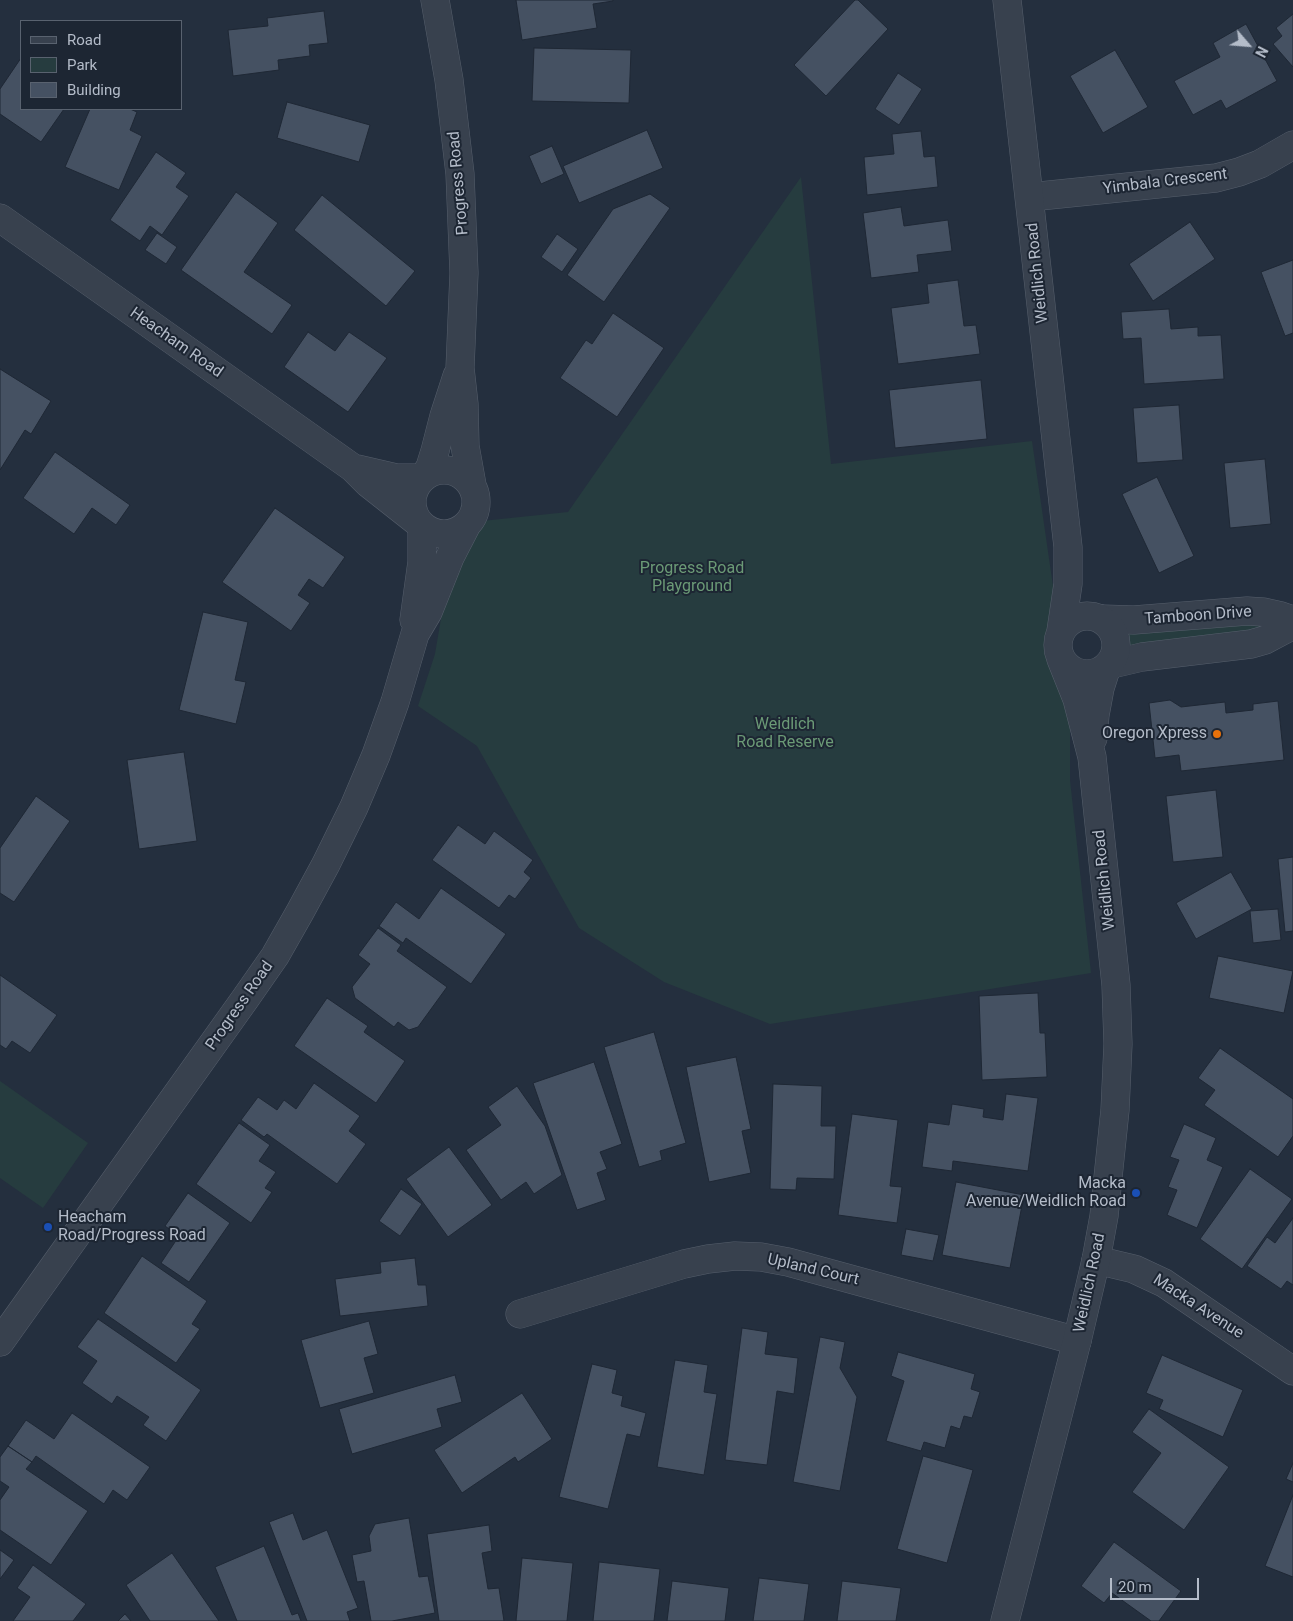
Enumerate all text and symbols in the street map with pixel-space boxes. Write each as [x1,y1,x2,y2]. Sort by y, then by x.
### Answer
legend [20,20,182,110]
north arrow [1223,20,1273,70]
text: Road [67,31,101,49]
text: N [1252,44,1271,60]
text: Park [67,56,97,74]
text: Building [67,81,121,99]
street label: Progress Road [445,130,473,236]
street label: Yimbala Crescent [1102,165,1228,199]
street label: Weidlich Road [1023,222,1053,324]
street label: Heacham Road [126,304,226,382]
park label: Progress Road Playground [640,559,744,597]
street label: Tamboon Drive [1144,603,1252,629]
park label: Weidlich Road Reserve [736,715,834,753]
place label: Oregon Xpress [1102,724,1207,744]
marker: Oregon Xpress [1211,728,1223,740]
street label: Weidlich Road [1090,829,1120,931]
street label: Progress Road [202,958,278,1054]
place label: Macka Avenue/Weidlich Road [966,1174,1126,1212]
marker: Macka Avenue/Weidlich Road [1130,1187,1142,1199]
place label: Heacham Road/Progress Road [58,1208,206,1246]
marker: Heacham Road/Progress Road [42,1221,54,1233]
street label: Weidlich Road [1070,1232,1110,1334]
street label: Upland Court [765,1250,861,1290]
street label: Macka Avenue [1149,1271,1247,1343]
scale bar [1113,1568,1202,1600]
text: 20 m [1118,1578,1152,1596]

